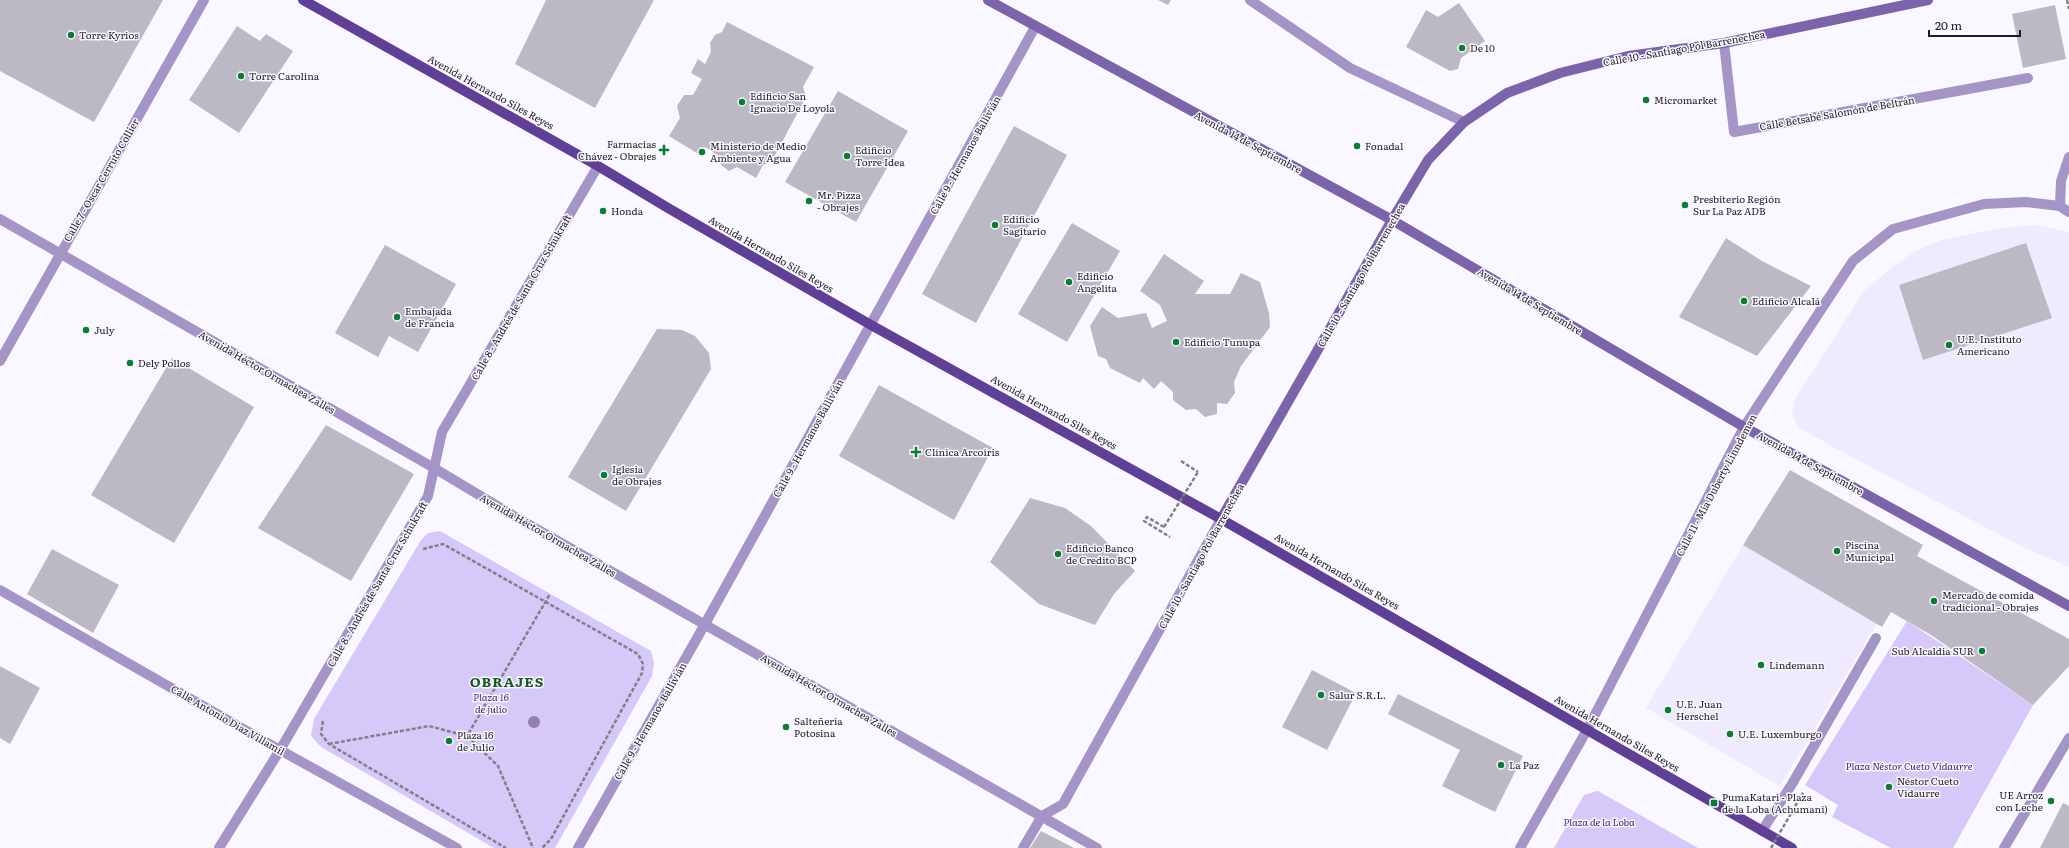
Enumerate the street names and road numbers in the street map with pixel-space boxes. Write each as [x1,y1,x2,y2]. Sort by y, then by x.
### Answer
street label: Calle 10 - Santiago Pol Barrenechea [1602,26,1767,69]
street label: Avenida Hernando Siles Reyes [425,51,558,133]
street label: Calle Betsabé Salomón de Beltrán [1758,91,1916,134]
street label: Calle 9 - Hermanos Ballivián [926,92,1004,217]
street label: Avenida 14 de Septiembre [1192,107,1305,176]
street label: Calle 7 - Oscar Cerruto Collier [59,115,142,244]
street label: Calle 10 - Santiago Pol Barrenechea [1313,199,1408,350]
street label: Calle 8 - Andrés de Santa Cruz Schukraft [467,211,575,382]
street label: Avenida Hernando Siles Reyes [706,211,837,296]
street label: Avenida 14 de Septiembre [1475,263,1585,338]
street label: Avenida Héctor Ormachea Zalles [196,326,339,417]
street label: Avenida Hernando Siles Reyes [988,371,1121,453]
street label: Calle 9 - Hermanos Ballivián [769,375,847,500]
street label: Calle 11 - Mia Duberty Linndeman [1672,411,1760,559]
street label: Avenida 14 de Septiembre [1754,427,1866,498]
street label: Calle 10 - Santiago Pol Barrenechea [1154,480,1247,631]
street label: Avenida Héctor Ormachea Zalles [477,489,620,580]
street label: Calle 8 - Andrés de Santa Cruz Schukraft [323,498,431,669]
street label: Avenida Hernando Siles Reyes [1272,528,1403,613]
street label: Avenida Héctor Ormachea Zalles [758,649,901,740]
street label: Calle 9 - Hermanos Ballivián [610,659,690,782]
street label: Calle Antonio Diaz Villamil [169,681,289,759]
street label: Avenida Hernando Siles Reyes [1552,690,1683,775]

